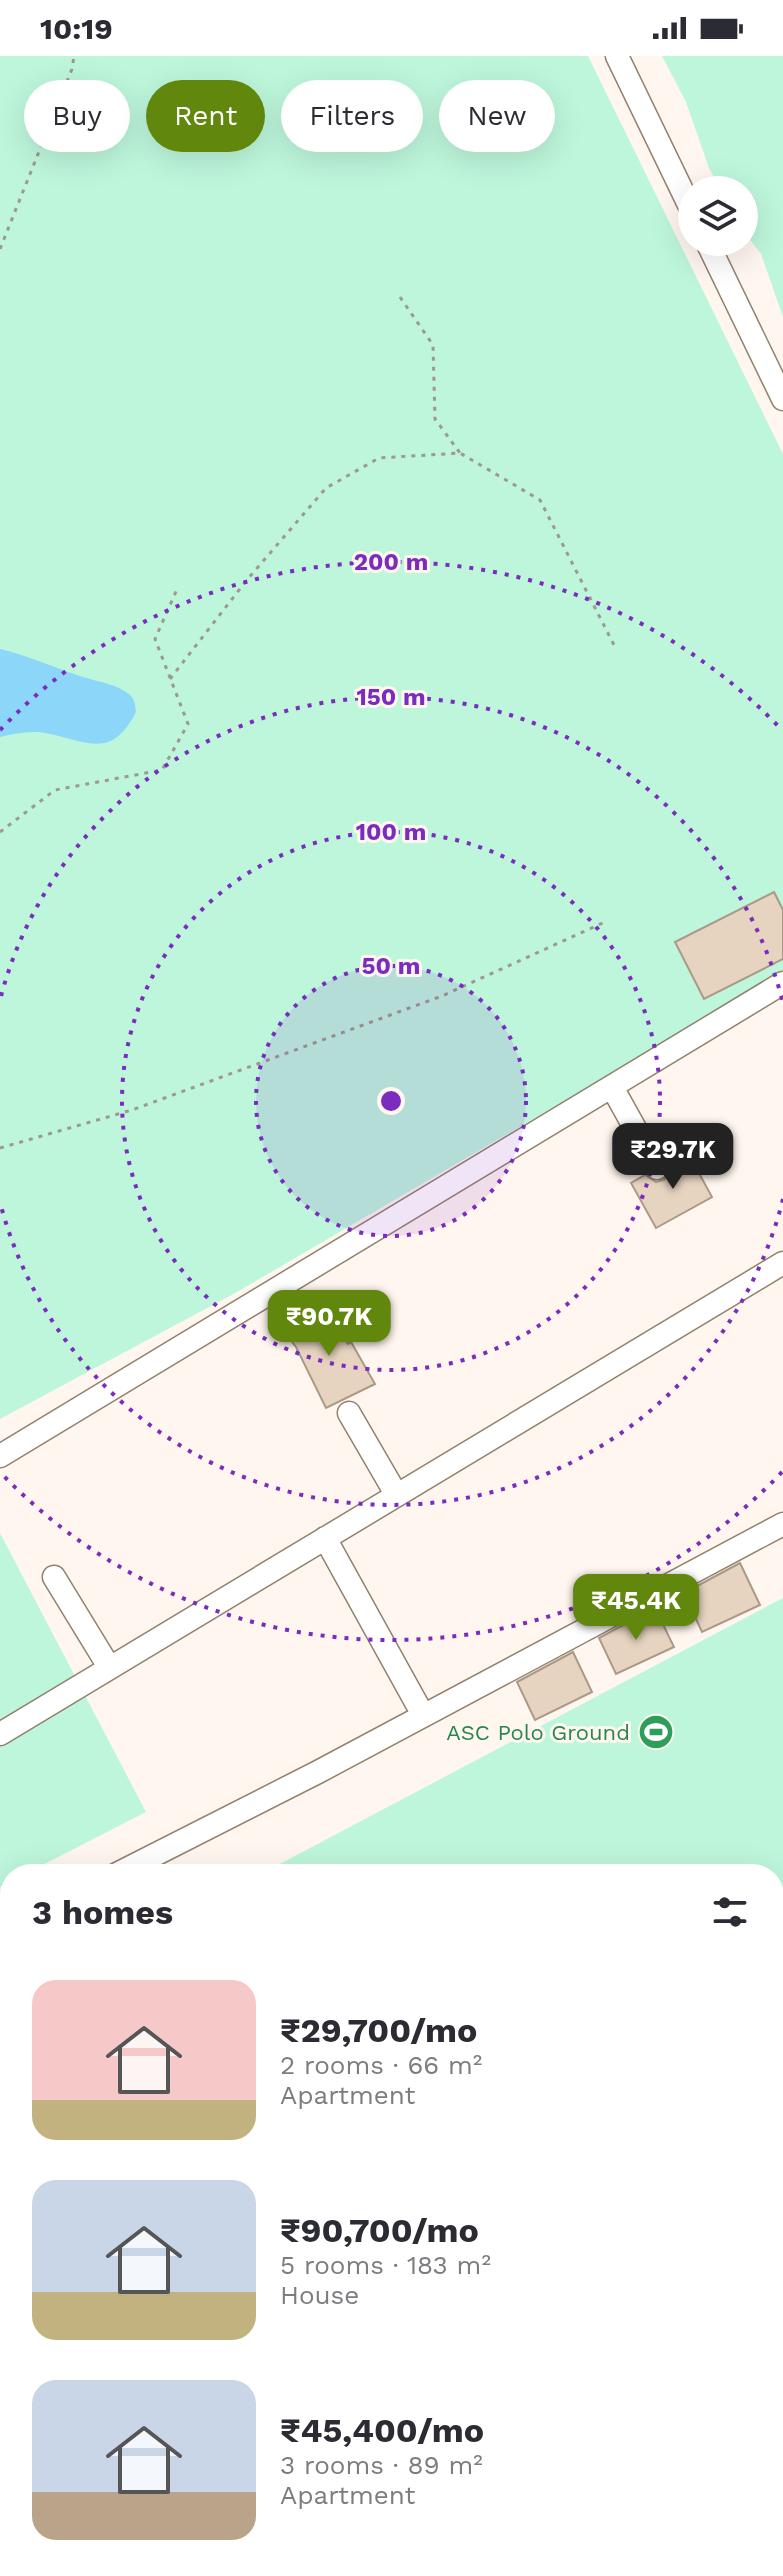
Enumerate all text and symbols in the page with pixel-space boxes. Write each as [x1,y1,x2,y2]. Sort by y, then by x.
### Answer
text: 10:19 [40,11,113,46]
chip: Buy [24,80,130,152]
chip: Rent [146,80,265,152]
chip: Filters [281,80,423,152]
chip: New [439,80,555,152]
map controls [678,176,758,256]
button: layers [678,176,758,256]
text: 200 m [354,548,428,576]
text: 150 m [356,683,426,711]
text: 100 m [356,818,426,846]
text: 50 m [362,952,420,980]
centre of rings [377,1087,405,1115]
pin: ₹29.7K [608,1123,738,1191]
text: ₹29.7K [630,1134,716,1164]
pin: ₹90.7K [264,1290,394,1358]
text: ₹90.7K [286,1301,372,1331]
pin: ₹45.4K [571,1574,701,1642]
text: ₹45.4K [591,1585,681,1615]
sports icon: ASC Polo Ground [637,1713,675,1751]
place label: ASC Polo Ground [446,1720,630,1745]
icon: filters [708,1890,752,1934]
text: 3 homes [32,1892,173,1932]
text: ₹29,700/mo [280,2010,477,2050]
icon: home [96,2012,192,2108]
text: 2 rooms · 66 m² [280,2050,482,2080]
text: Apartment [280,2080,416,2110]
text: ₹90,700/mo [280,2210,479,2250]
icon: home [96,2212,192,2308]
text: 5 rooms · 183 m² [280,2250,491,2280]
text: House [280,2280,359,2310]
text: ₹45,400/mo [280,2410,484,2450]
icon: home [96,2412,192,2508]
text: 3 rooms · 89 m² [280,2450,483,2480]
text: Apartment [280,2480,416,2510]

